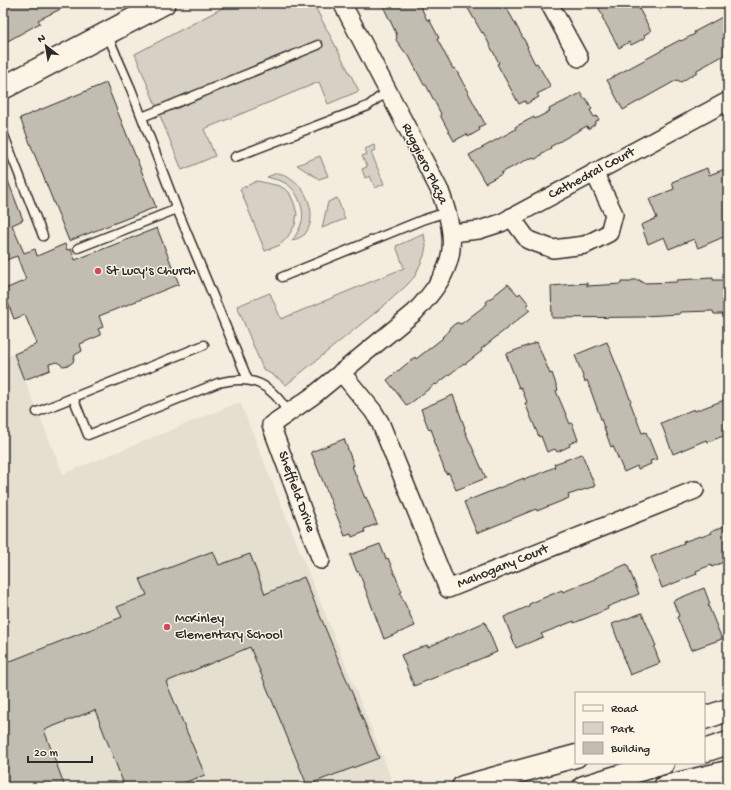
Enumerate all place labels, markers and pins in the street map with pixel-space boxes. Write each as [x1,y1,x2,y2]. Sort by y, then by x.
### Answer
place label: St Lucy's Church [106,263,196,280]
marker: St Lucy's Church [93,266,103,276]
place label: McKinley Elementary School [175,611,283,644]
marker: McKinley Elementary School [162,622,172,632]

